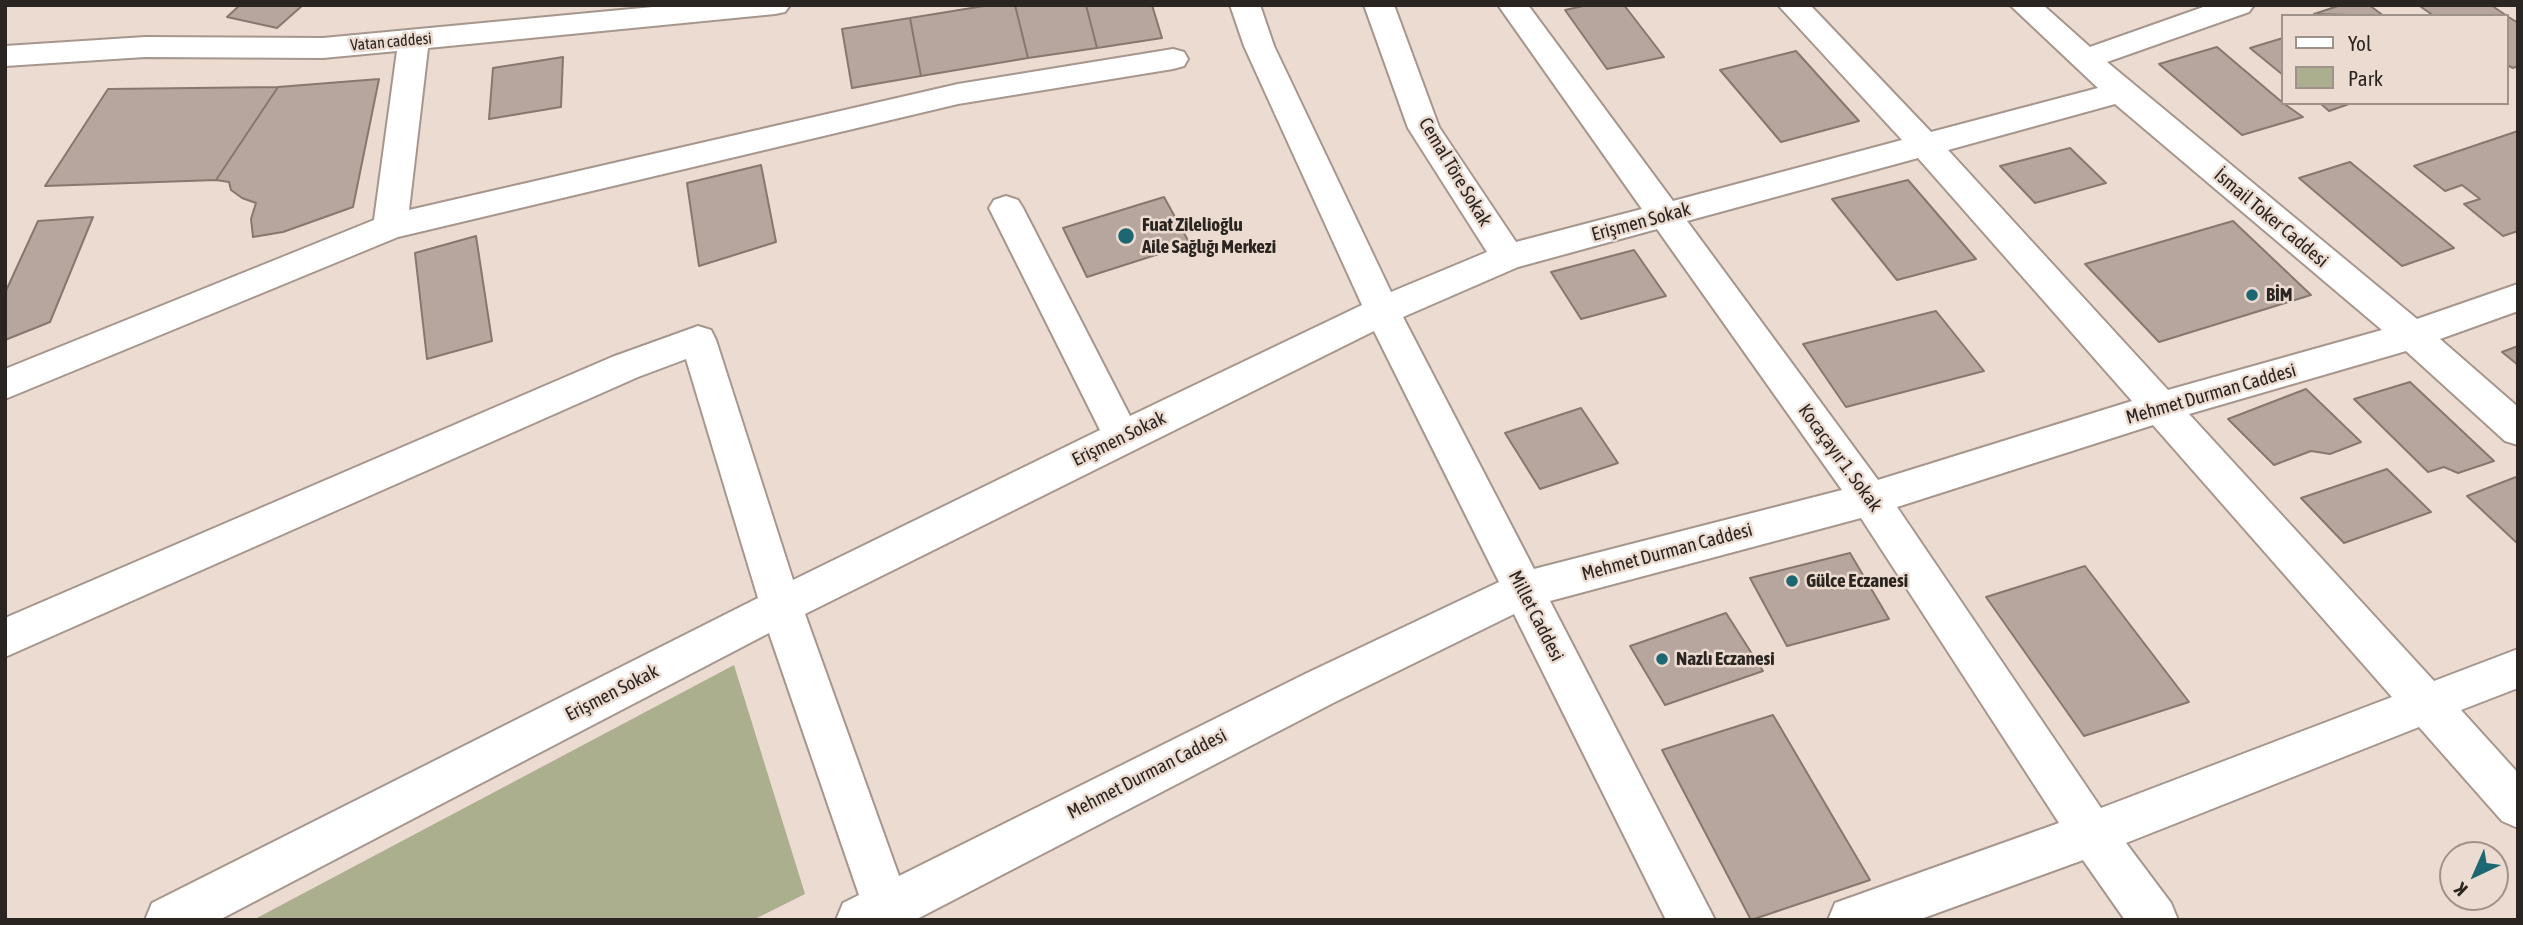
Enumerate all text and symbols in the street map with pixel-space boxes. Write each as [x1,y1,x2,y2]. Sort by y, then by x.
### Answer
legend [2282,14,2509,105]
street label: Vatan caddesi [349,29,433,55]
text: Yol [2348,31,2372,55]
text: Park [2348,66,2383,90]
street label: Cemal Töre Sokak [1414,114,1496,230]
street label: İsmail Toker Caddesi [2209,164,2333,272]
street label: Erişmen Sokak [1589,198,1693,246]
place label: Fuat Zilelioğlu Aile Sağlığı Merkezi [1142,214,1276,258]
marker: Fuat Zilelioğlu Aile Sağlığı Merkezi [1116,226,1136,246]
place label: BİM [2266,284,2293,306]
marker: BİM [2244,287,2260,303]
street label: Mehmet Durman Caddesi [2123,359,2299,429]
street label: Kocaçayır 1. Sokak [1793,400,1887,516]
street label: Erişmen Sokak [1068,407,1170,471]
street label: Mehmet Durman Caddesi [1579,518,1755,586]
street label: Millet Caddesi [1503,567,1569,665]
place label: Gülce Eczanesi [1806,570,1908,592]
marker: Gülce Eczanesi [1784,573,1800,589]
place label: Nazlı Eczanesi [1676,648,1775,670]
marker: Nazlı Eczanesi [1654,651,1670,667]
street label: Erişmen Sokak [562,660,662,726]
street label: Mehmet Durman Caddesi [1064,724,1230,824]
north arrow [2439,841,2509,911]
text: K [2450,879,2472,901]

